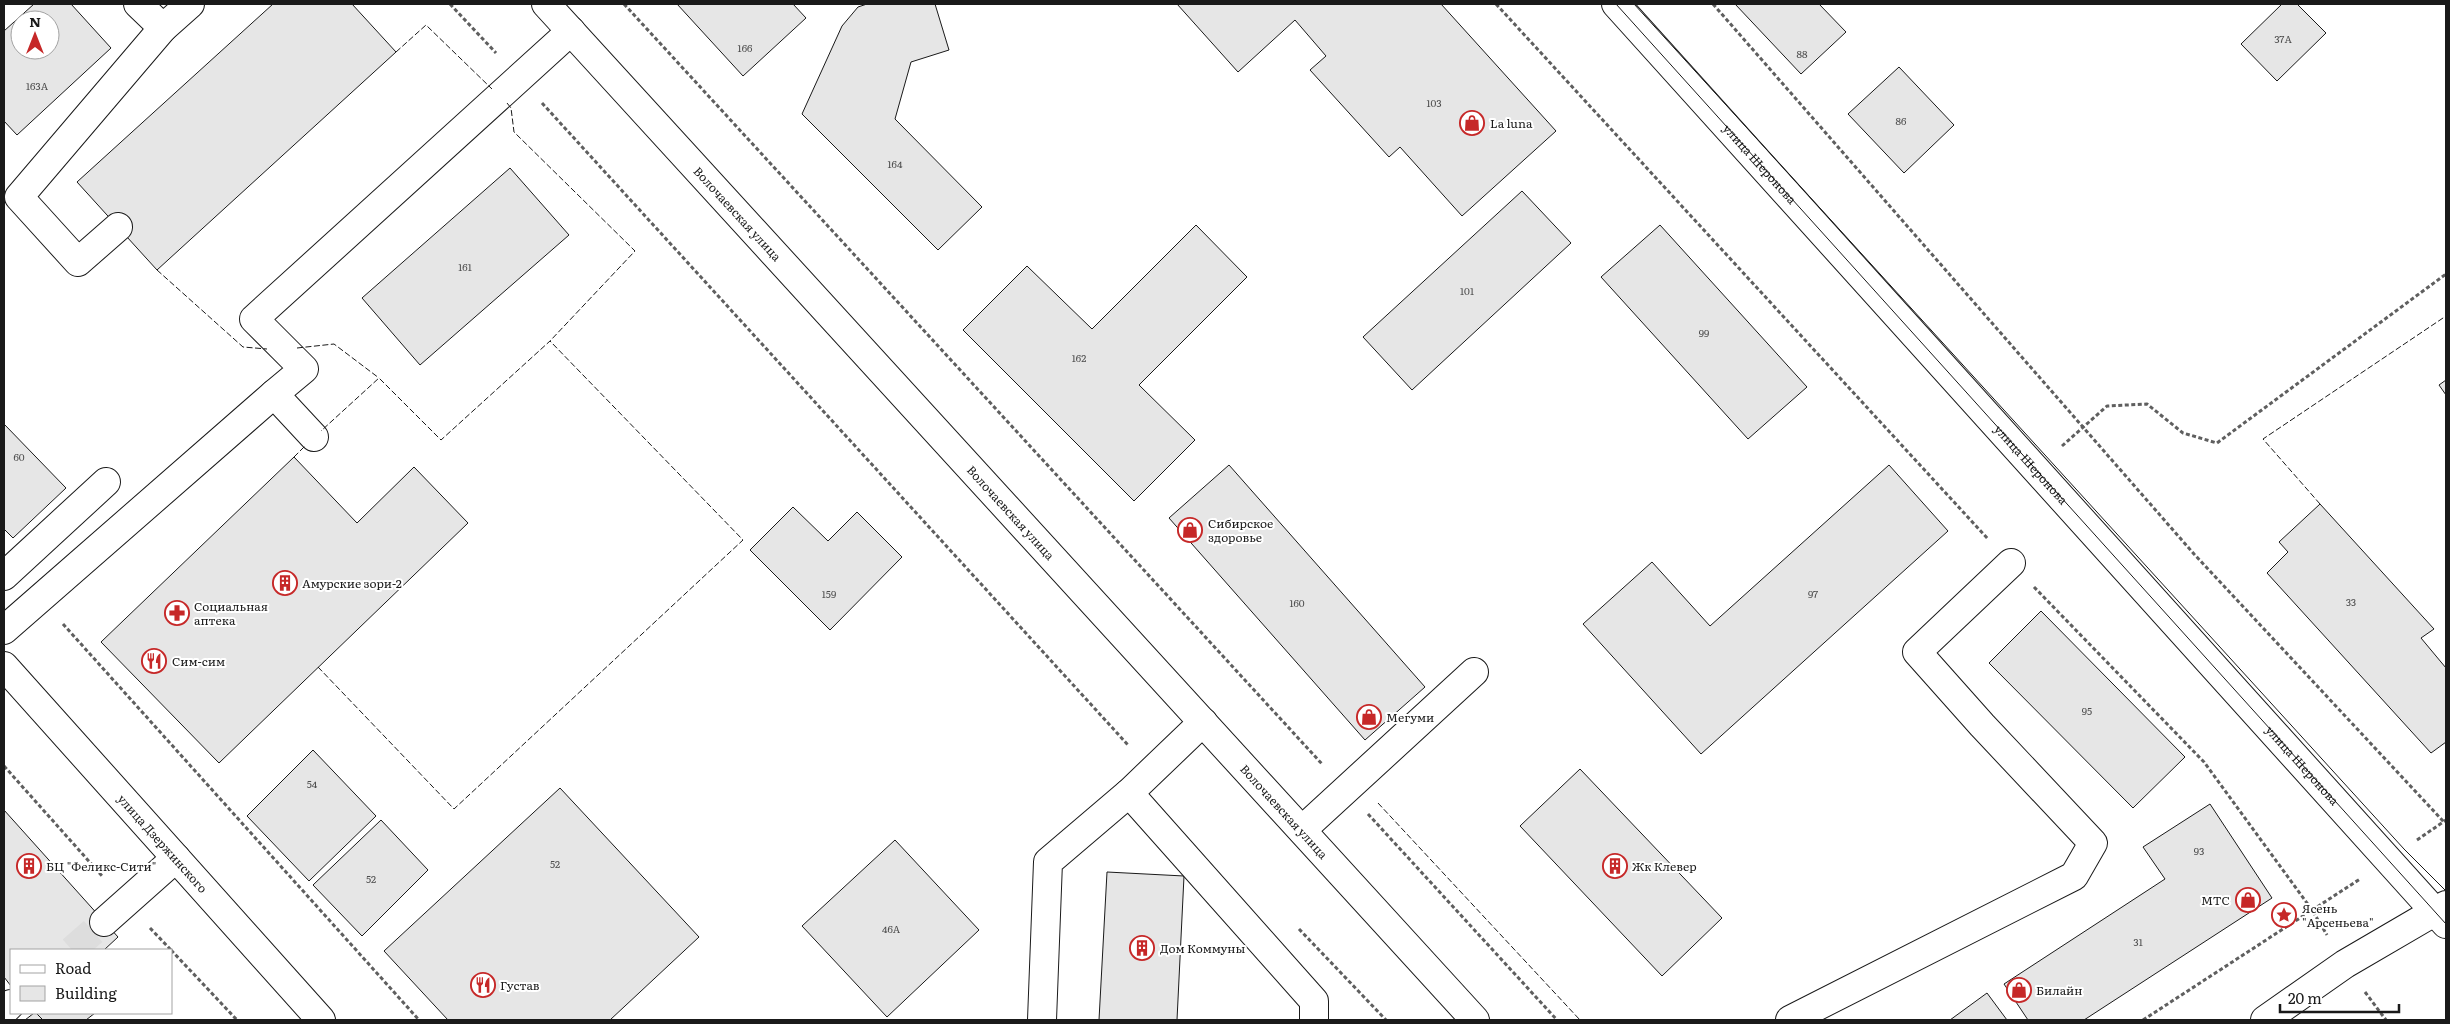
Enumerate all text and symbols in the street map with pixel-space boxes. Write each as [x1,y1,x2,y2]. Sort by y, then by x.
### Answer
north arrow [10,10,60,60]
text: N [29,11,41,31]
house number: 37А [2274,31,2292,46]
house number: 166 [738,40,753,55]
house number: 88 [1796,46,1808,61]
house number: 163А [26,78,49,93]
house number: 103 [1426,95,1442,110]
shop icon: La luna [1459,110,1485,136]
house number: 86 [1896,113,1907,128]
place label: La luna [1490,114,1533,132]
street label: улица Шеронова [1719,120,1801,208]
house number: 164 [888,156,903,171]
street label: Волочаевская улица [690,162,786,265]
house number: 161 [458,259,472,274]
house number: 101 [1460,283,1474,298]
house number: 99 [1699,325,1709,340]
house number: 162 [1072,350,1086,365]
street label: улица Шеронова [1990,420,2073,509]
house number: 60 [13,449,25,464]
street label: Волочаевская улица [963,461,1059,564]
place label: Сибирское здоровье [1208,514,1273,546]
shop icon: Сибирское здоровье [1177,517,1203,543]
building icon: Амурские зори-2 [272,570,298,596]
place label: Амурские зори-2 [302,574,402,592]
house number: 159 [822,586,836,601]
house number: 97 [1808,586,1818,601]
house number: 33 [2346,594,2356,609]
house number: 160 [1289,595,1305,610]
place label: Социальная аптека [194,597,268,629]
pharmacy icon: Социальная аптека [164,600,190,626]
restaurant icon: Сим-сим [141,648,167,674]
place label: Сим-сим [172,652,225,670]
house number: 95 [2082,703,2092,718]
shop icon: Мегуми [1356,704,1382,730]
place label: Мегуми [1386,708,1434,726]
street label: улица Шеронова [2262,721,2344,809]
street label: Волочаевская улица [1236,760,1333,863]
house number: 54 [307,776,318,791]
street label: улица Дзержинского [114,790,212,897]
house number: 93 [2194,843,2204,858]
building icon: БЦ "Феликс-Сити" [16,853,42,879]
building icon: Жк Клевер [1602,853,1628,879]
house number: 52 [550,856,560,871]
place label: БЦ "Феликс-Сити" [46,857,156,875]
place label: Жк Клевер [1632,857,1697,875]
house number: 52 [366,871,376,886]
shop icon: МТС [2235,887,2261,913]
place label: МТС [2201,891,2230,909]
place label: Ясень "Арсеньева" [2302,899,2374,931]
place icon: Ясень "Арсеньева" [2271,902,2297,928]
house number: 46А [882,921,901,936]
house number: 31 [2133,934,2143,949]
building icon: Дом Коммуны [1129,935,1155,961]
place label: Дом Коммуны [1160,939,1246,957]
legend [10,949,172,1014]
text: Road [55,956,91,979]
restaurant icon: Густав [470,972,496,998]
place label: Густав [500,976,540,994]
shop icon: Билайн [2006,977,2032,1003]
text: Building [55,981,117,1004]
place label: Билайн [2036,981,2082,999]
scale bar [2280,982,2399,1014]
text: 20 m [2288,986,2322,1009]

